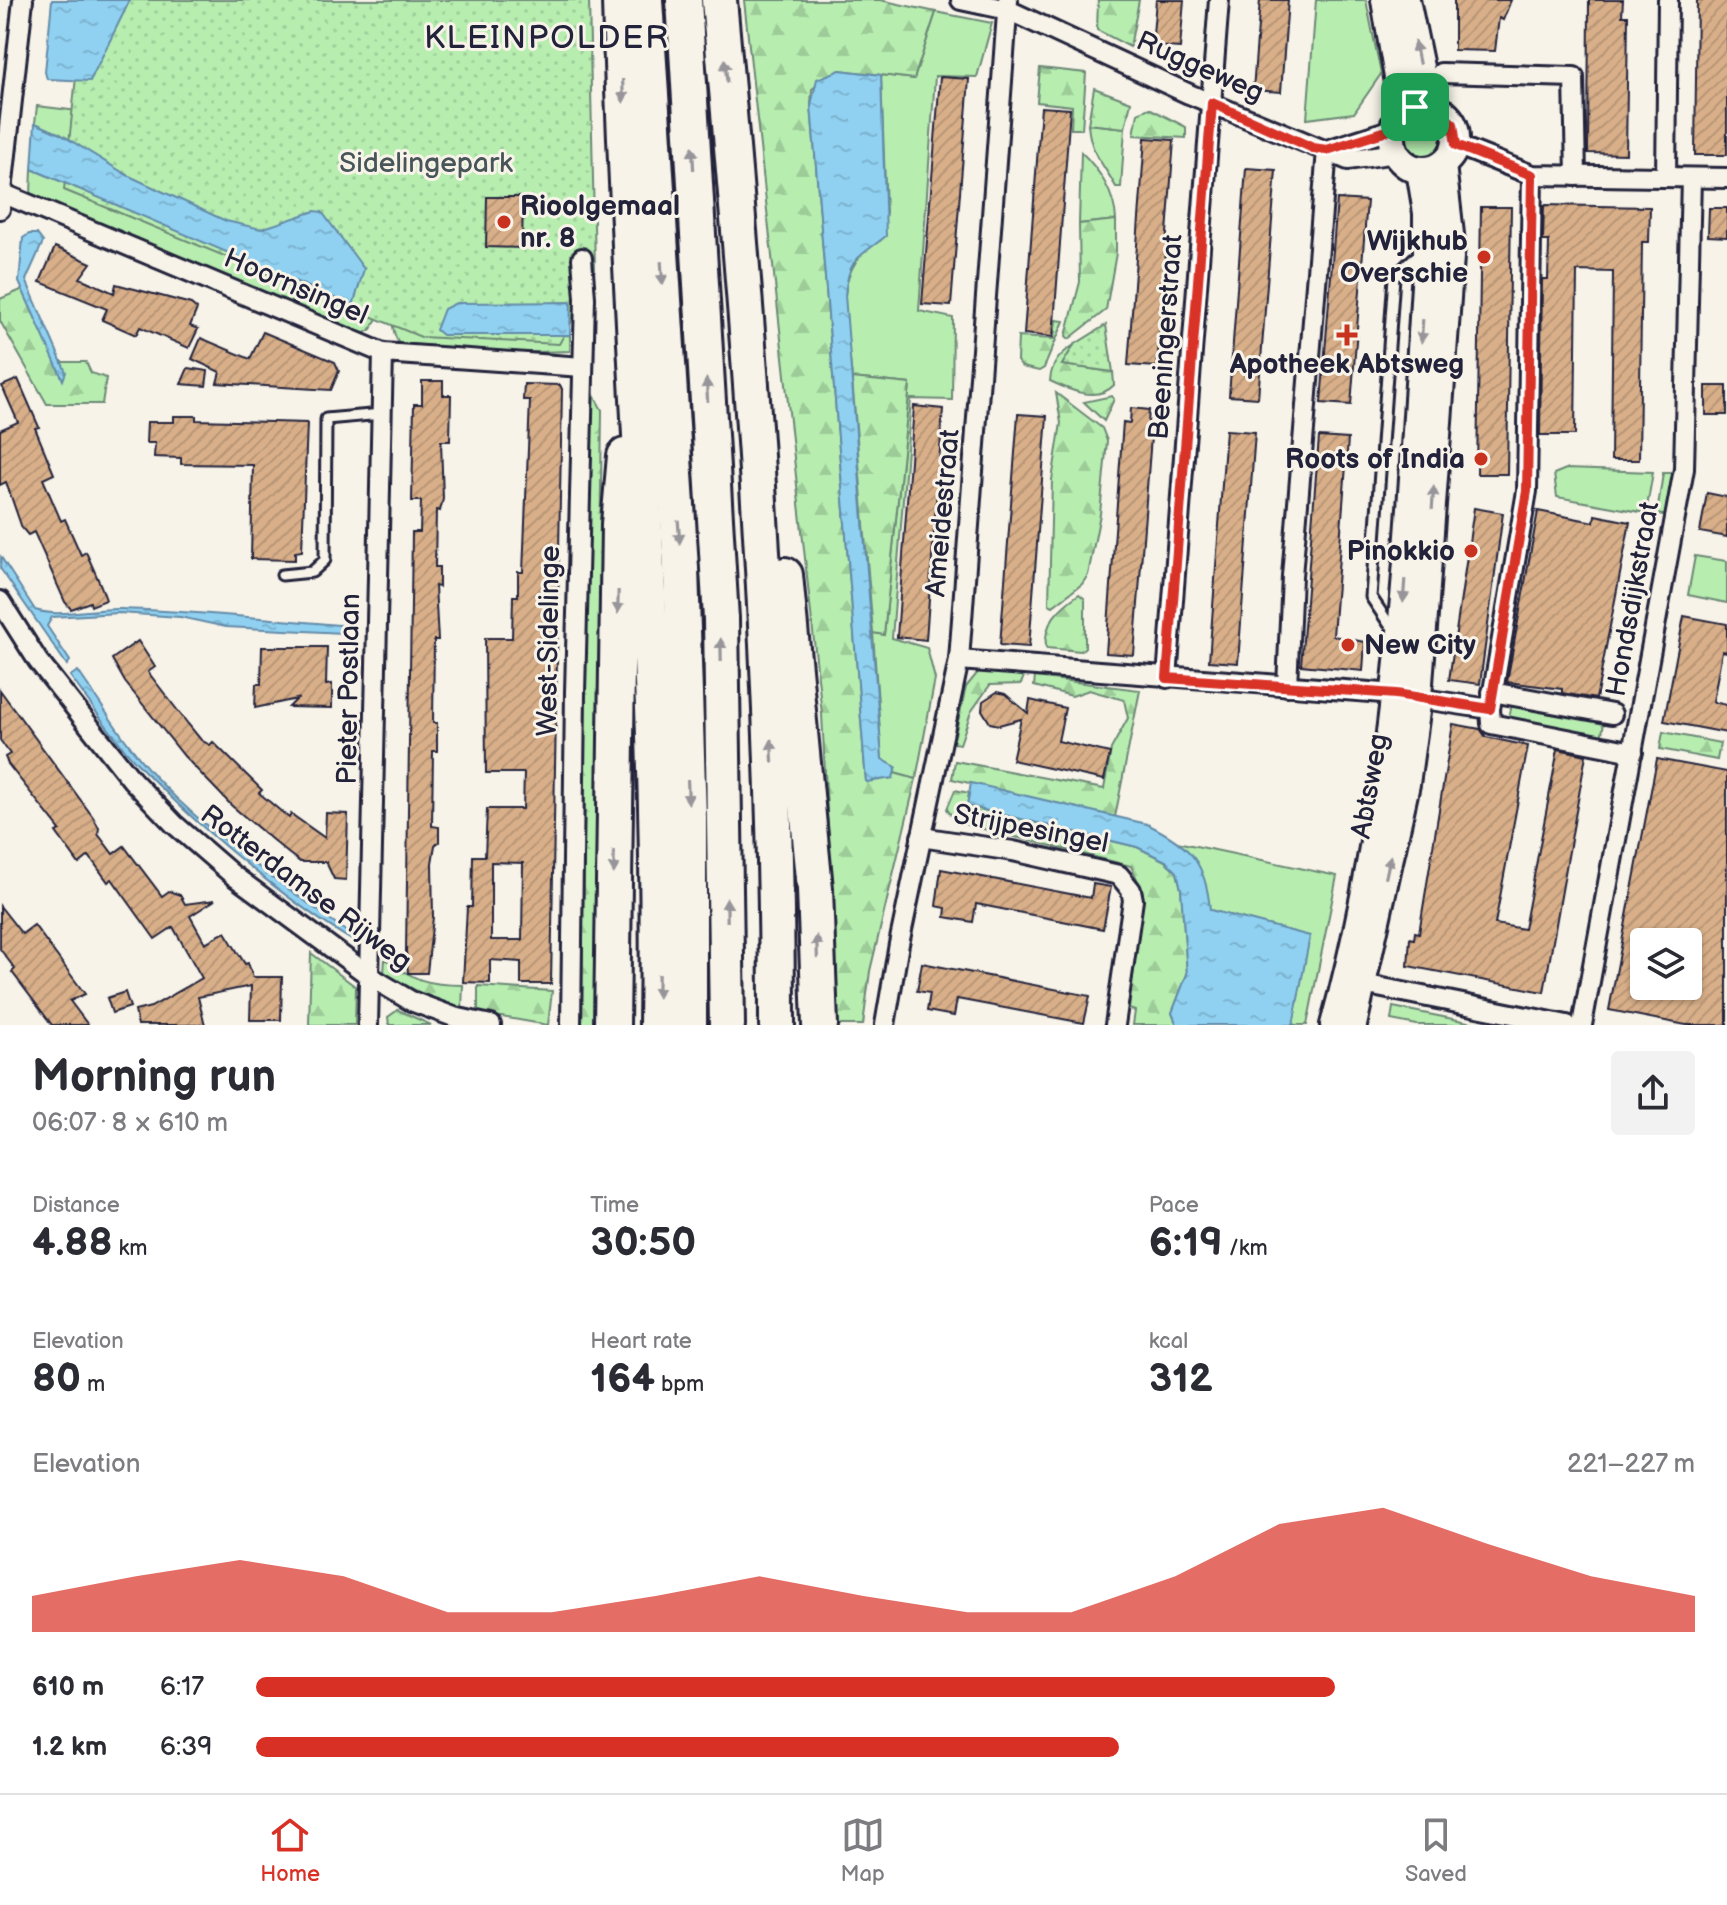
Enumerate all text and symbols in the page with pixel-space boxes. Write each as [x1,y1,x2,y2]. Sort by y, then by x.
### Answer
district label: KLEINPOLDER [424,19,670,58]
street label: Ruggeweg [1131,24,1269,110]
one-way arrow [1410,40,1423,65]
one-way arrow [719,59,732,84]
pin [1381,73,1449,141]
one-way arrow [617,79,630,104]
icon: arrive [1393,85,1437,129]
one-way arrow [687,145,700,170]
park label: Sidelingepark [339,147,513,180]
place label: Rioolgemaal nr. 8 [520,190,680,255]
marker: Rioolgemaal nr. 8 [495,213,513,231]
place label: Wijkhub Overschie [1340,225,1468,290]
street label: Beeningerstraat [1142,233,1190,441]
street label: Hoornsingel [219,242,373,332]
marker: Wijkhub Overschie [1475,248,1493,266]
one-way arrow [656,261,669,286]
one-way arrow [1415,319,1428,344]
marker: Apotheek Abtsweg [1338,326,1356,344]
place label: Apotheek Abtsweg [1229,348,1464,381]
one-way arrow [700,377,713,402]
street label: Ameidestraat [919,427,967,598]
place label: Roots of India [1285,443,1465,476]
marker: Roots of India [1472,450,1490,468]
one-way arrow [1427,485,1440,510]
street label: Hondsdijkstraat [1600,499,1666,699]
one-way arrow [673,520,686,545]
place label: Pinokkio [1347,535,1455,568]
marker: Pinokkio [1462,542,1480,560]
street label: West-Sidelinge [531,545,567,737]
one-way arrow [1397,579,1410,604]
one-way arrow [612,590,624,615]
street label: Pieter Postlaan [331,593,367,785]
place label: New City [1364,629,1476,662]
marker: New City [1339,636,1357,654]
one-way arrow [715,637,728,662]
street label: Abtsweg [1345,731,1395,841]
one-way arrow [765,738,778,763]
one-way arrow [682,780,695,805]
street label: Rotterdamse Rijweg [194,798,418,978]
street label: Strijpesingel [951,798,1111,860]
one-way arrow [608,850,620,875]
one-way arrow [1382,854,1395,879]
one-way arrow [721,897,733,922]
map controls [1630,928,1702,1000]
button: layers [1630,928,1702,1000]
one-way arrow [811,934,824,959]
one-way arrow [652,974,664,999]
text: Morning run [32,1051,276,1104]
button: share [1611,1051,1695,1135]
text: 06:07 · 8 × 610 m [32,1108,228,1139]
text: Distance [32,1192,120,1219]
text: Time [590,1192,639,1219]
text: Pace [1149,1192,1199,1219]
text: 4.88 [32,1219,112,1267]
text: 30:50 [590,1219,696,1267]
text: 6:19 [1149,1219,1223,1267]
text: km [112,1235,147,1262]
text: /km [1223,1235,1268,1262]
text: Elevation [32,1328,124,1355]
text: Heart rate [590,1328,692,1355]
text: kcal [1149,1328,1188,1355]
text: 80 [32,1355,81,1403]
text: 164 [590,1355,655,1403]
text: 312 [1149,1355,1213,1403]
text: m [81,1371,105,1398]
text: bpm [655,1371,704,1398]
text: Elevation [32,1449,140,1480]
text: 221–227 m [1567,1449,1695,1480]
text: 610 m [32,1672,104,1703]
text: 6:17 [160,1672,204,1703]
text: 1.2 km [32,1732,107,1763]
text: 6:39 [160,1732,212,1763]
tab: Home [260,1813,320,1888]
tab: Map [840,1813,885,1888]
tab: Saved [1405,1813,1467,1888]

